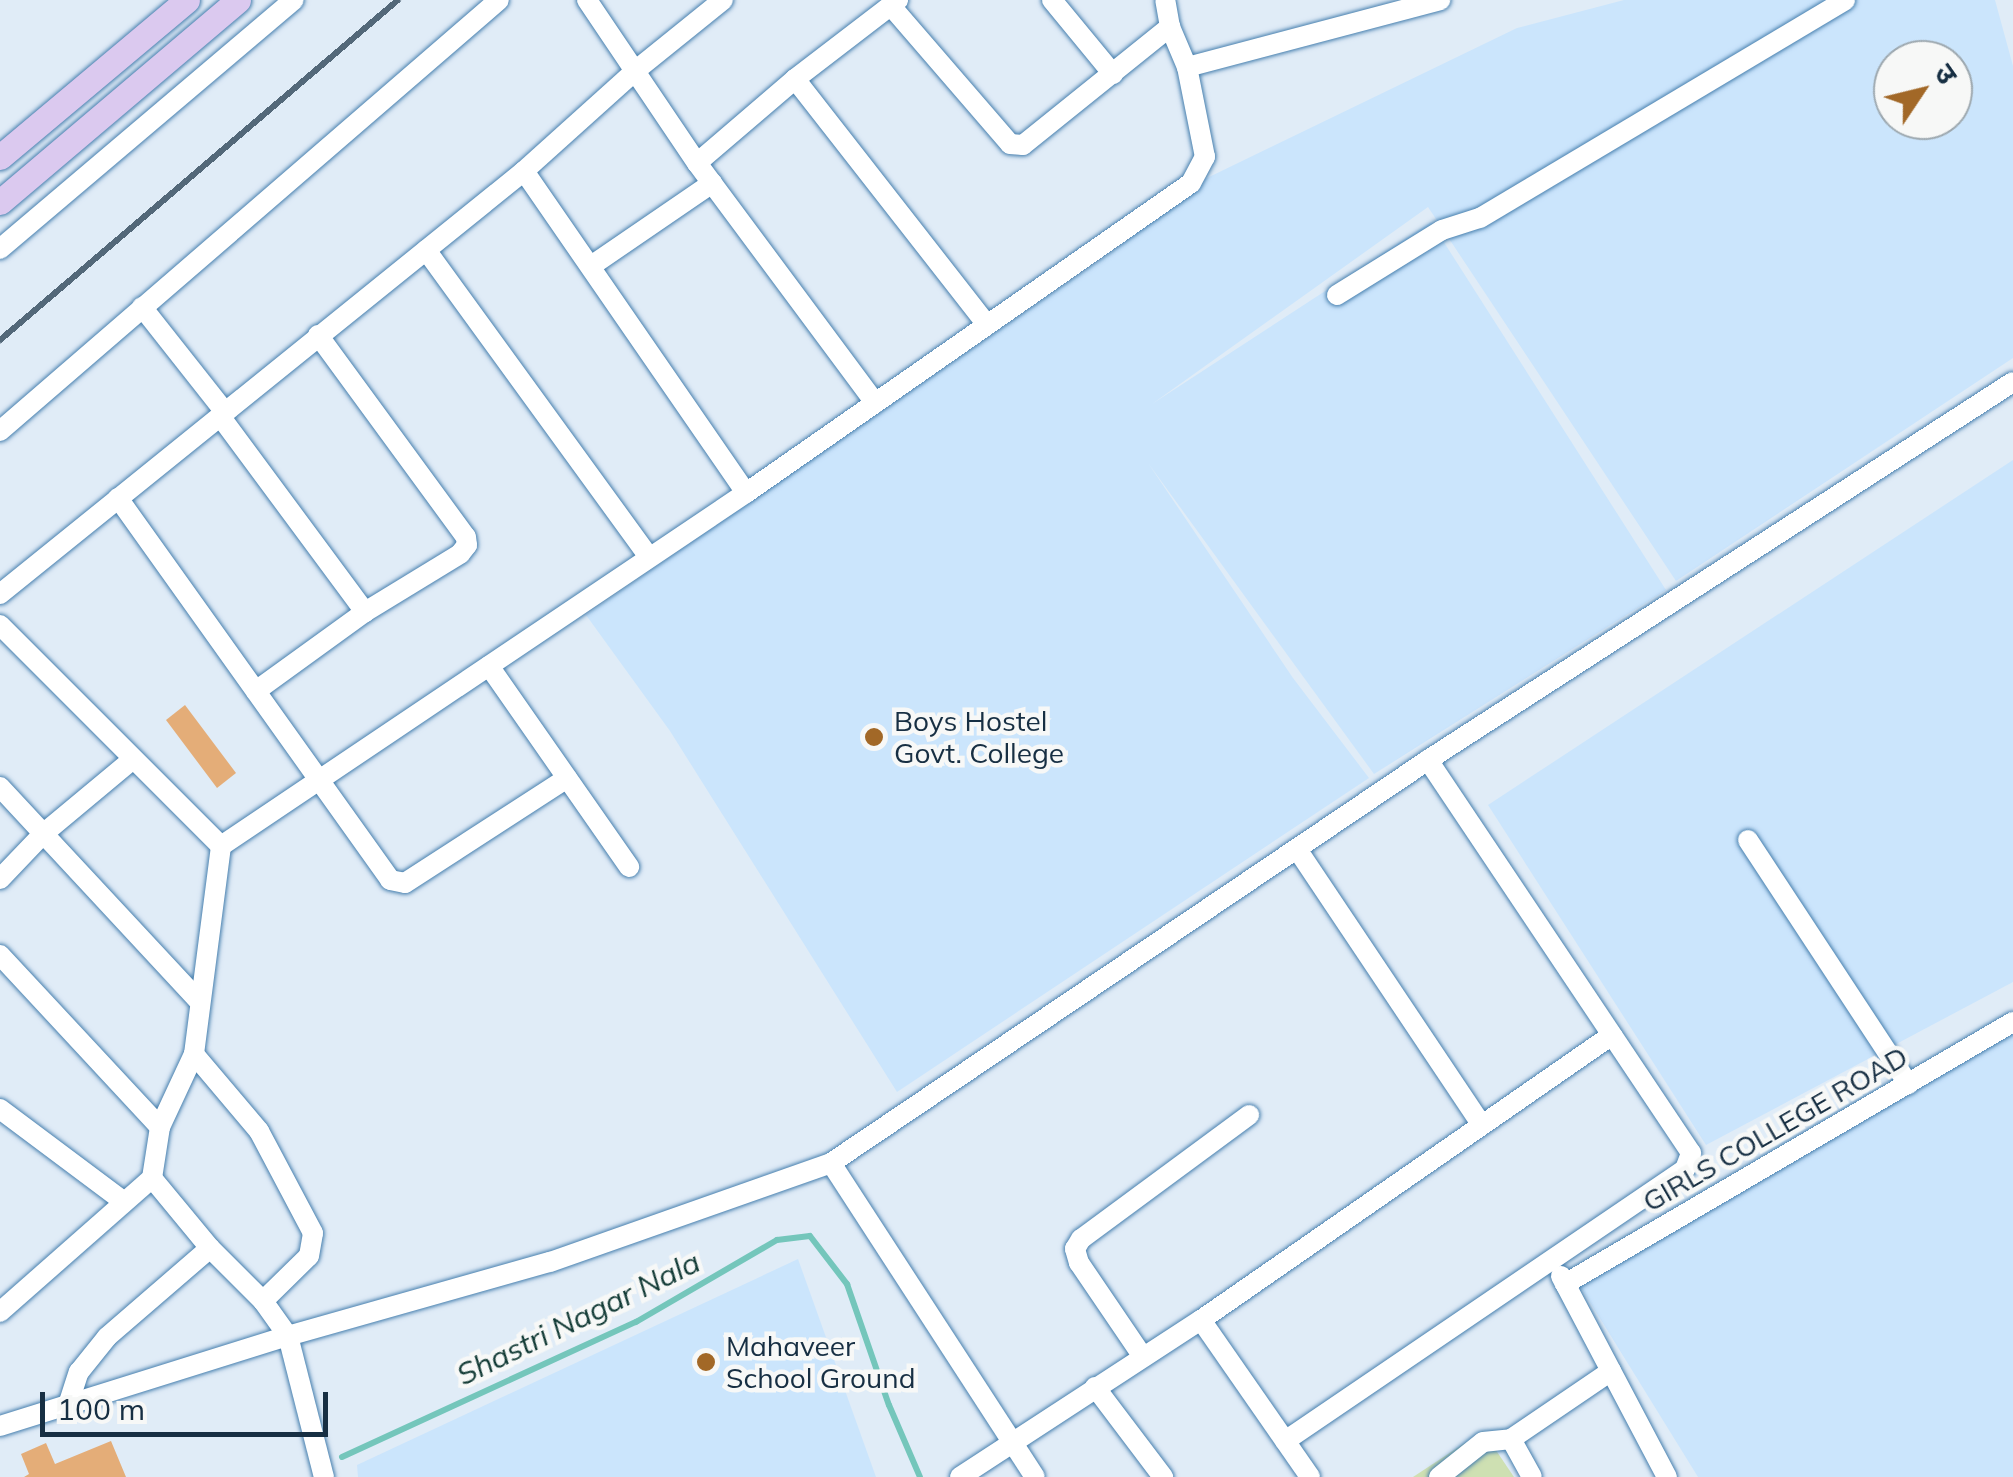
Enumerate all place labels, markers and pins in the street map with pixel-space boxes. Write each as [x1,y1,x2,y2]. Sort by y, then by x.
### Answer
place label: Boys Hostel Govt. College [894,704,1064,770]
marker: Boys Hostel Govt. College [863,726,885,748]
place label: Mahaveer School Ground [726,1329,915,1395]
marker: Mahaveer School Ground [695,1351,717,1373]

